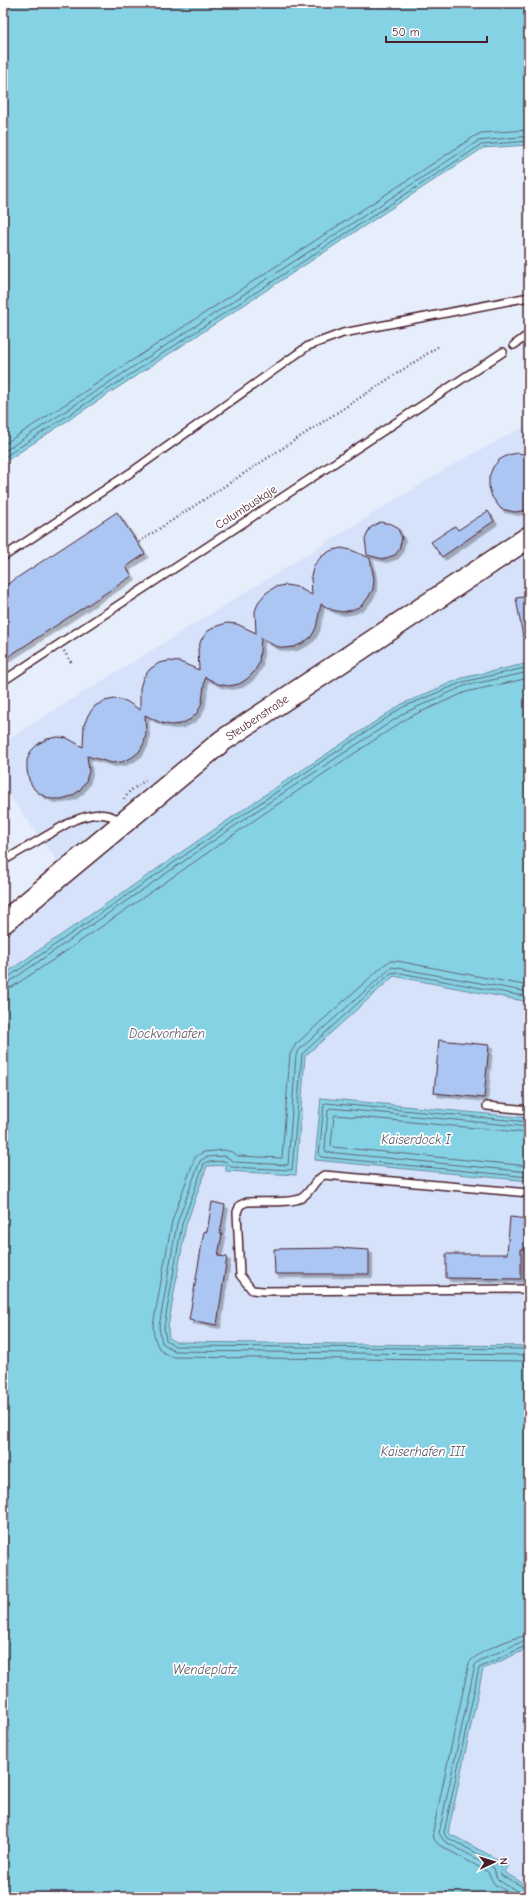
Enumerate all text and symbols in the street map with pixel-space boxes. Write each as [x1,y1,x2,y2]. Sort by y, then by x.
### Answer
scale bar [386,18,487,44]
text: 50 m [392,25,420,39]
street label: Columbuskaje [213,482,279,532]
street label: Steubenstraße [223,692,291,744]
water label: Dockvorhafen [129,1026,205,1041]
water label: Kaiserdock I [381,1132,452,1147]
water label: Kaiserhafen III [381,1444,466,1459]
water label: Wendeplatz [173,1662,238,1677]
north arrow [474,1842,514,1882]
text: N [497,1857,510,1865]

